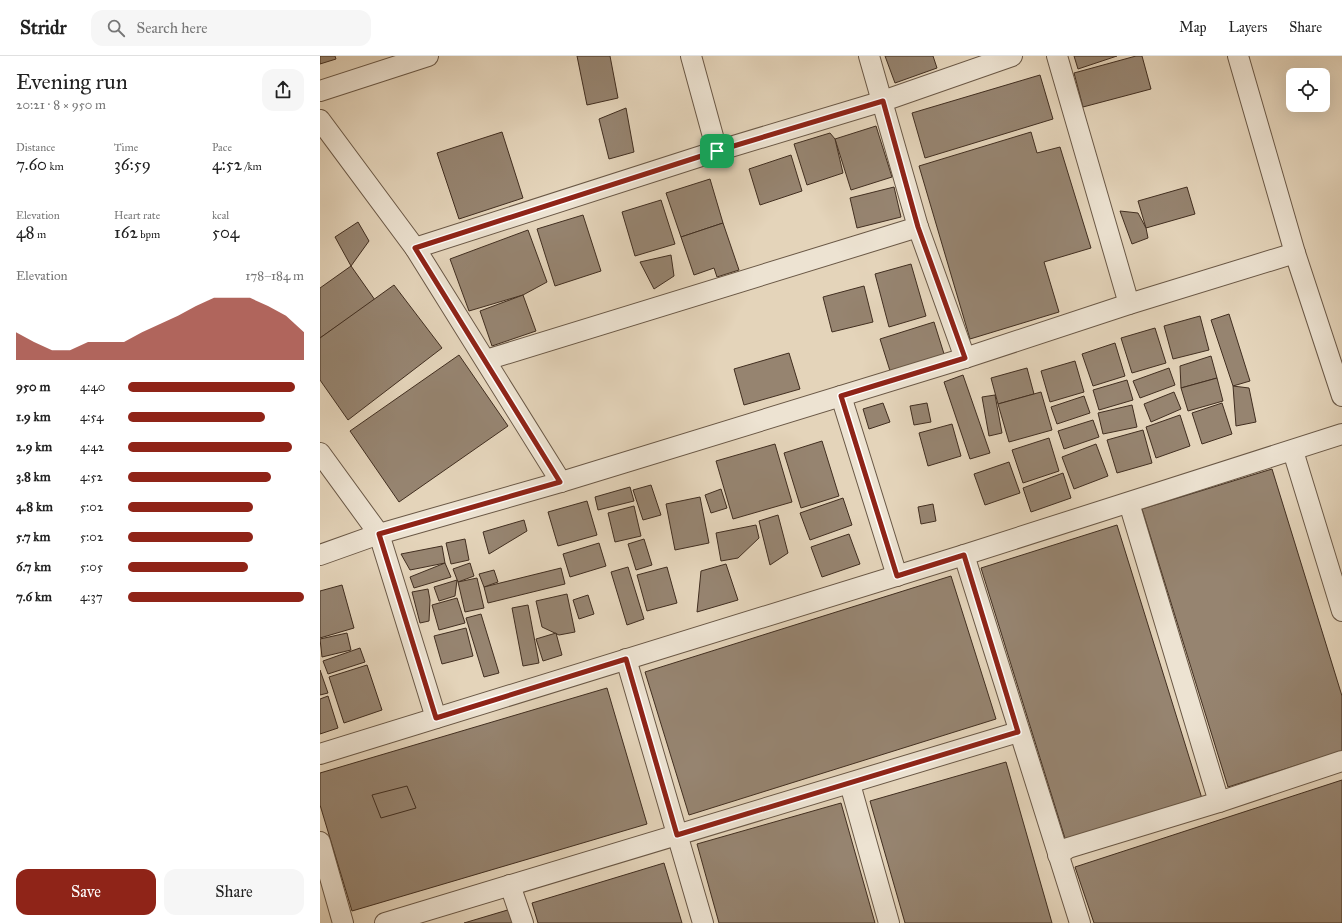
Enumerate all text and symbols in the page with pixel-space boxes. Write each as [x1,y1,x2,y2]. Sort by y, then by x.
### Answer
search box [91,10,371,46]
text: Stridr [20,16,67,39]
icon: search [105,17,127,39]
text: Search here [137,19,208,37]
text: Map [1179,19,1207,36]
text: Layers [1229,19,1267,36]
text: Share [1289,19,1322,36]
text: Evening run [16,68,128,95]
map controls [1286,68,1330,112]
button: locate [1286,68,1330,112]
button: share [262,69,304,111]
text: 20:21 · 8 × 950 m [16,97,106,113]
pin [700,134,734,168]
icon: arrive [706,140,728,162]
text: Distance [16,141,55,154]
text: Time [114,141,138,154]
text: Pace [212,141,232,154]
text: 7.60 [16,154,47,175]
text: 36:59 [114,154,151,175]
text: 4:52 [212,154,242,175]
text: km [47,160,64,173]
text: /km [242,160,262,173]
text: Elevation [16,209,60,222]
text: Heart rate [114,209,160,222]
text: kcal [212,209,229,222]
text: 48 [16,222,35,243]
text: 162 [114,222,138,243]
text: 504 [212,222,239,243]
text: m [35,228,46,241]
text: bpm [138,228,160,241]
text: Elevation [16,268,68,284]
text: 178–184 m [245,268,304,284]
text: 950 m [16,379,50,395]
text: 4:40 [80,379,105,395]
text: 1.9 km [16,409,51,425]
text: 4:54 [80,409,103,425]
text: 2.9 km [16,439,52,455]
text: 4:42 [80,439,104,455]
text: 3.8 km [16,469,51,485]
text: 4:52 [80,469,103,485]
text: 4.8 km [16,499,53,515]
text: 5:02 [80,499,103,515]
text: 5.7 km [16,529,50,545]
text: 5:02 [80,529,103,545]
text: 6.7 km [16,559,51,575]
text: 5:05 [80,559,103,575]
text: 7.6 km [16,589,52,605]
text: 4:37 [80,589,103,605]
button: Save [16,869,156,915]
button: Share [164,869,304,915]

